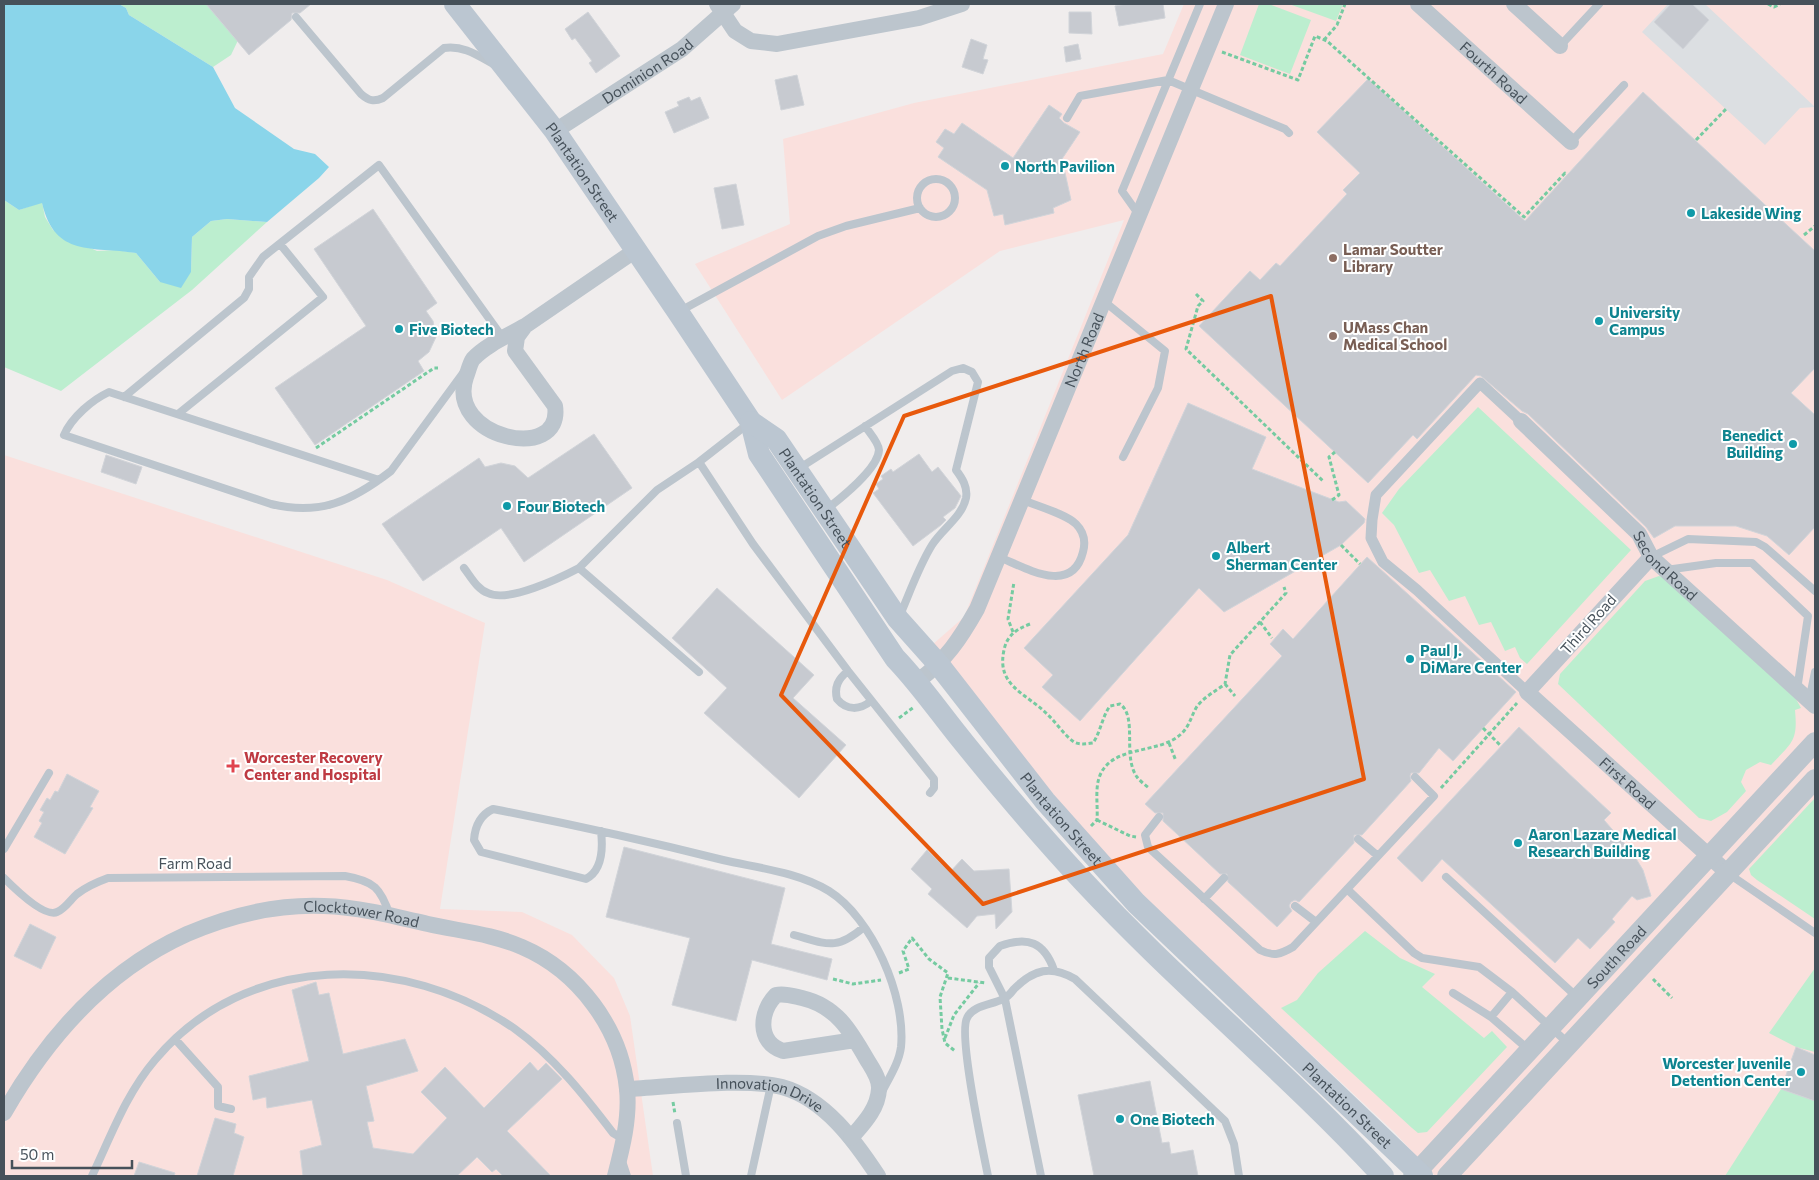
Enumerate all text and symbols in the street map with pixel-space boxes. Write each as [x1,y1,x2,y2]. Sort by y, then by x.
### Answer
street label: Dominion Road [598,35,696,107]
street label: Fourth Road [1456,37,1531,107]
street label: Plantation Street [542,118,623,225]
place label: North Pavilion [1015,157,1115,175]
marker: North Pavilion [999,160,1011,172]
place label: Lakeside Wing [1701,204,1801,222]
marker: Lakeside Wing [1685,207,1697,219]
place label: Lamar Soutter Library [1343,240,1443,275]
marker: Lamar Soutter Library [1327,252,1339,264]
place label: University Campus [1609,303,1681,338]
street label: North Road [1060,310,1107,390]
marker: University Campus [1593,315,1605,327]
place label: UMass Chan Medical School [1343,318,1447,353]
place label: Five Biotech [409,320,494,338]
marker: Five Biotech [393,323,405,335]
marker: UMass Chan Medical School [1327,330,1339,342]
place label: Benedict Building [1722,426,1783,461]
marker: Benedict Building [1787,438,1799,450]
street label: Plantation Street [776,444,856,551]
place label: Four Biotech [517,497,605,515]
marker: Four Biotech [501,500,513,512]
street label: Second Road [1630,528,1701,604]
place label: Albert Sherman Center [1226,538,1338,573]
marker: Albert Sherman Center [1210,550,1222,562]
street label: Third Road [1556,590,1620,658]
place label: Paul J. DiMare Center [1420,641,1521,676]
marker: Paul J. DiMare Center [1404,653,1416,665]
place label: Worcester Recovery Center and Hospital [244,748,383,783]
street label: First Road [1596,753,1660,813]
marker: Worcester Recovery Center and Hospital [226,759,240,773]
street label: Plantation Street [1017,769,1107,869]
place label: Aaron Lazare Medical Research Building [1528,825,1676,860]
marker: Aaron Lazare Medical Research Building [1512,837,1524,849]
street label: Farm Road [158,854,232,872]
street label: Clocktower Road [303,897,421,931]
street label: South Road [1583,922,1650,992]
place label: Worcester Juvenile Detention Center [1662,1054,1791,1089]
street label: Plantation Street [1299,1058,1396,1152]
marker: Worcester Juvenile Detention Center [1795,1066,1807,1078]
street label: Innovation Drive [715,1074,827,1116]
place label: One Biotech [1130,1110,1215,1128]
marker: One Biotech [1114,1113,1126,1125]
scale bar [12,1138,132,1170]
text: 50 m [20,1145,54,1163]

